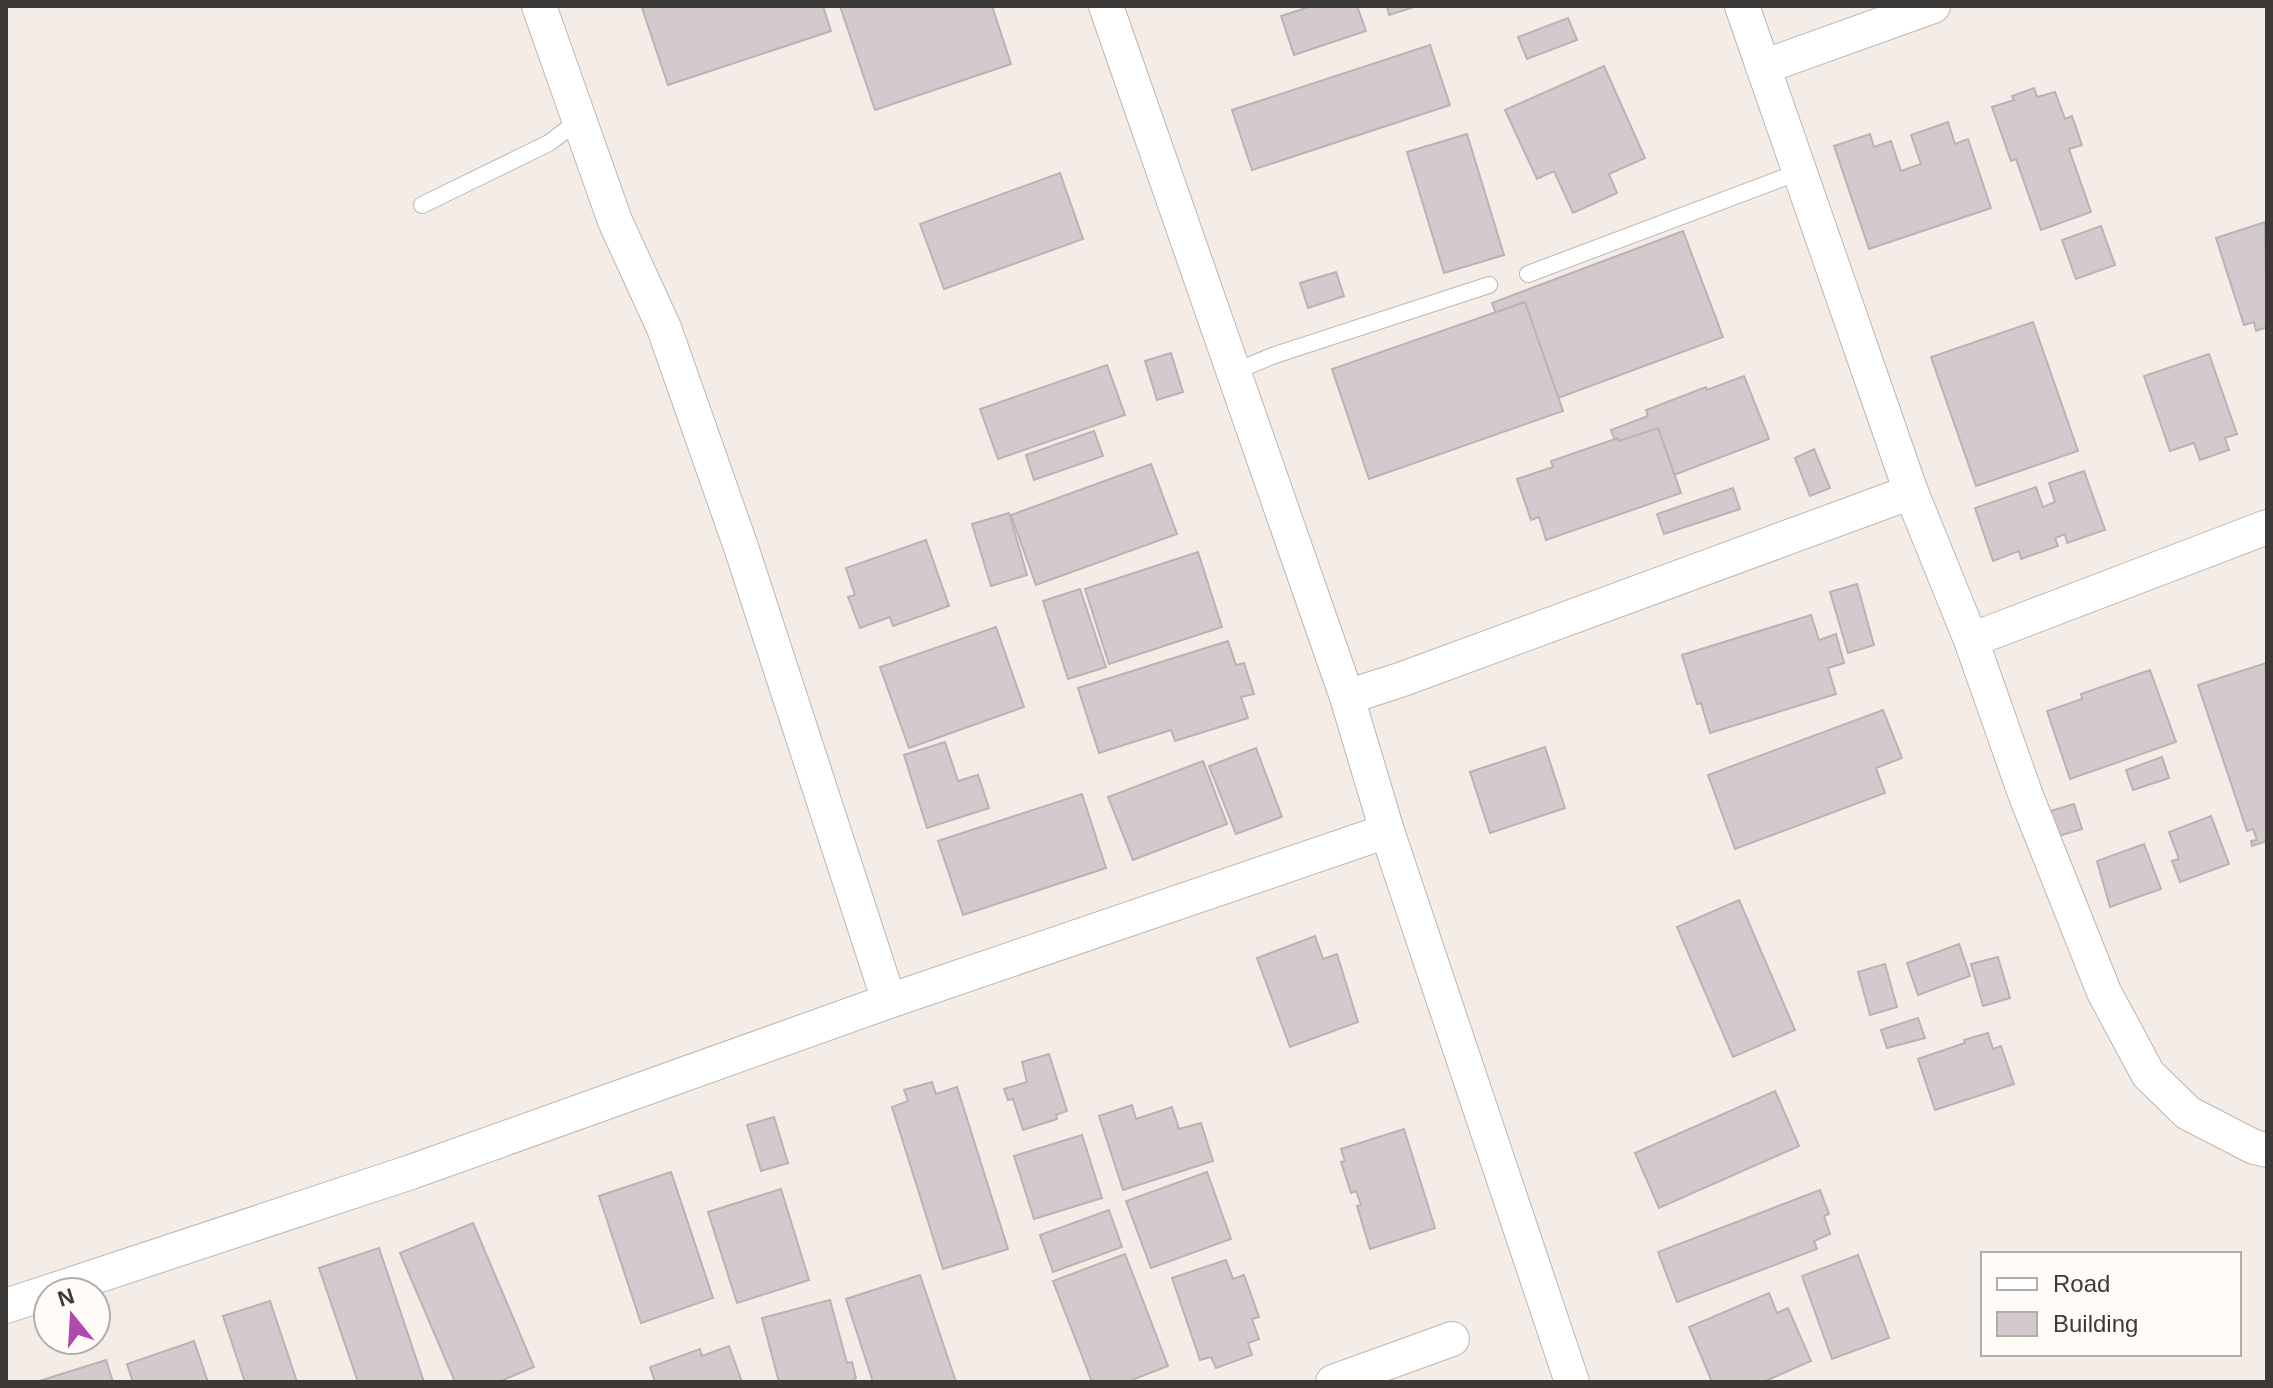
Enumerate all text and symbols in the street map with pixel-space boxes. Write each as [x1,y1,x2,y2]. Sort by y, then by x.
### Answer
legend [1981,1252,2241,1356]
text: Road [2053,1270,2110,1297]
north arrow [32,1276,112,1356]
text: N [55,1283,77,1312]
text: Building [2053,1310,2138,1337]

